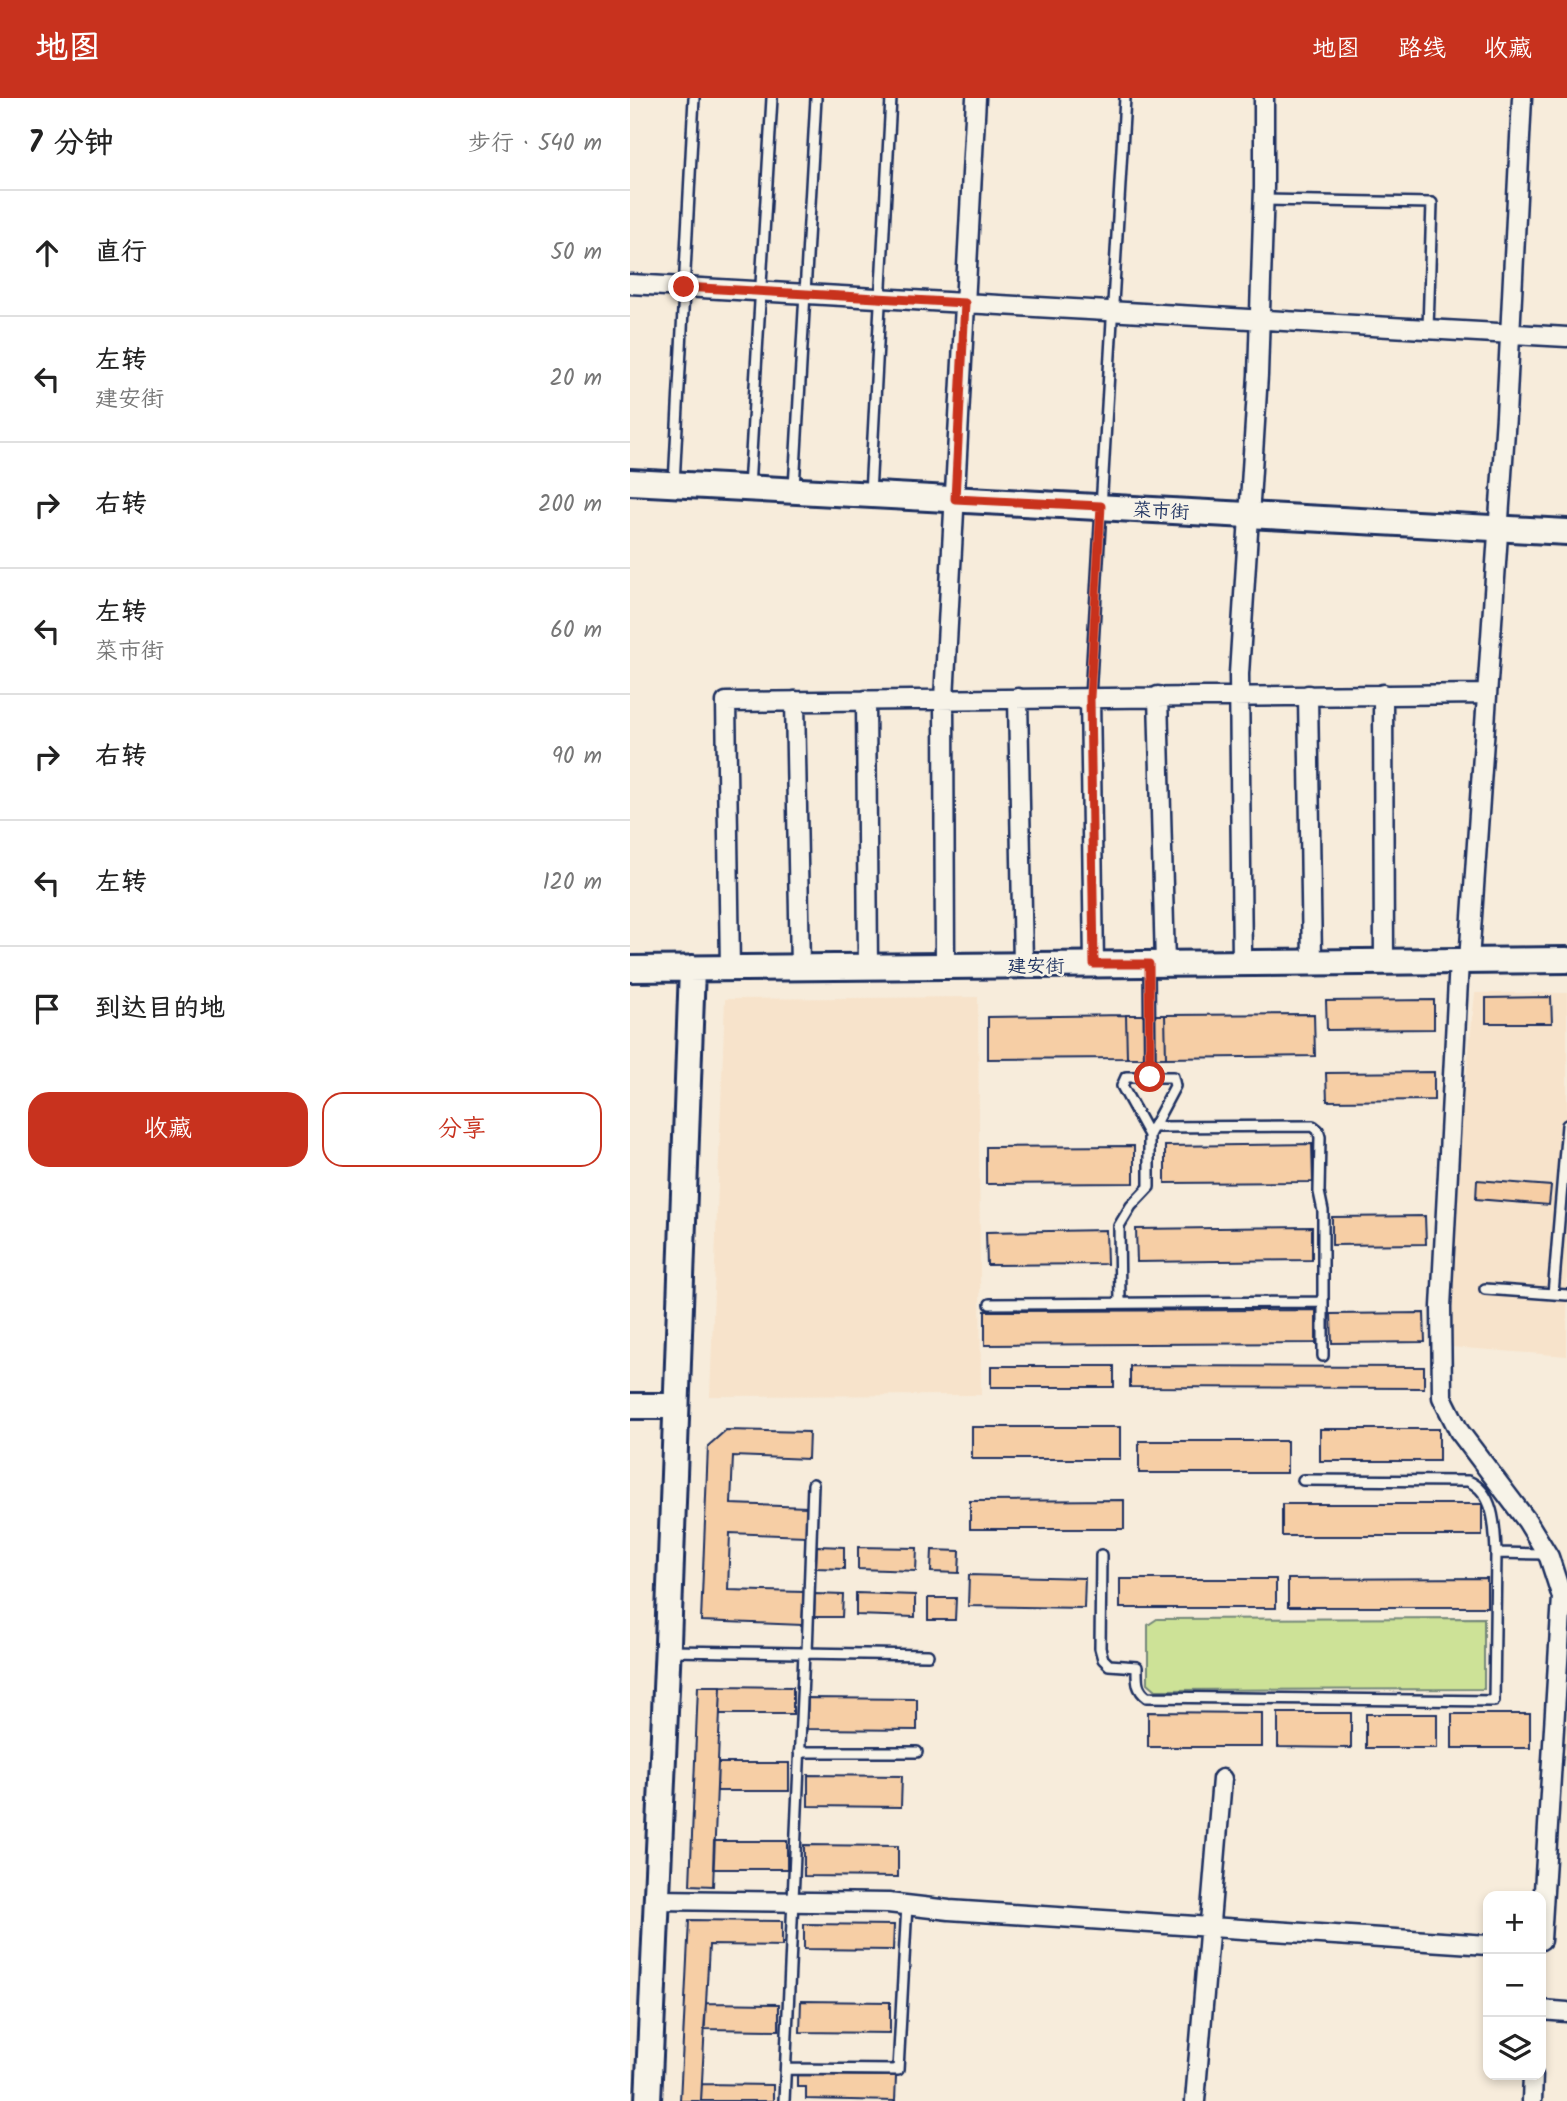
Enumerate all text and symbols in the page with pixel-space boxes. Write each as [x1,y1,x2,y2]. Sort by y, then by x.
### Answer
text: 地图 [35,23,101,76]
text: 地图 [1312,30,1360,69]
text: 路线 [1398,30,1446,69]
text: 收藏 [1484,30,1532,69]
text: 7 分钟 [28,120,114,168]
text: 步行 · 540 m [468,126,602,162]
text: 直行 [95,232,147,274]
icon: ahead [28,234,66,272]
text: 50 m [551,235,602,271]
route end [668,271,699,302]
text: 左转 [95,340,147,382]
icon: left [28,360,66,398]
text: 20 m [550,361,602,397]
text: 建安街 [95,382,164,418]
text: 右转 [95,484,147,526]
icon: right [28,486,66,524]
text: 200 m [538,487,602,523]
street label: 菜市街 [1132,496,1190,528]
text: 左转 [95,592,147,634]
icon: left [28,612,66,650]
text: 60 m [550,613,602,649]
text: 菜市街 [95,634,164,670]
text: 右转 [95,736,147,778]
icon: right [28,738,66,776]
text: 90 m [552,739,602,775]
text: 左转 [95,862,147,904]
icon: left [28,864,66,902]
text: 120 m [542,865,602,901]
street label: 建安街 [1007,952,1065,982]
text: 到达目的地 [95,988,225,1030]
icon: arrive [28,990,66,1028]
route start [1134,1061,1165,1092]
button: 收藏 [28,1092,308,1167]
button: 分享 [322,1092,602,1167]
map controls [1483,1891,1546,2080]
button: + [1483,1891,1546,1954]
button: − [1483,1954,1546,2017]
button: layers [1483,2017,1546,2080]

